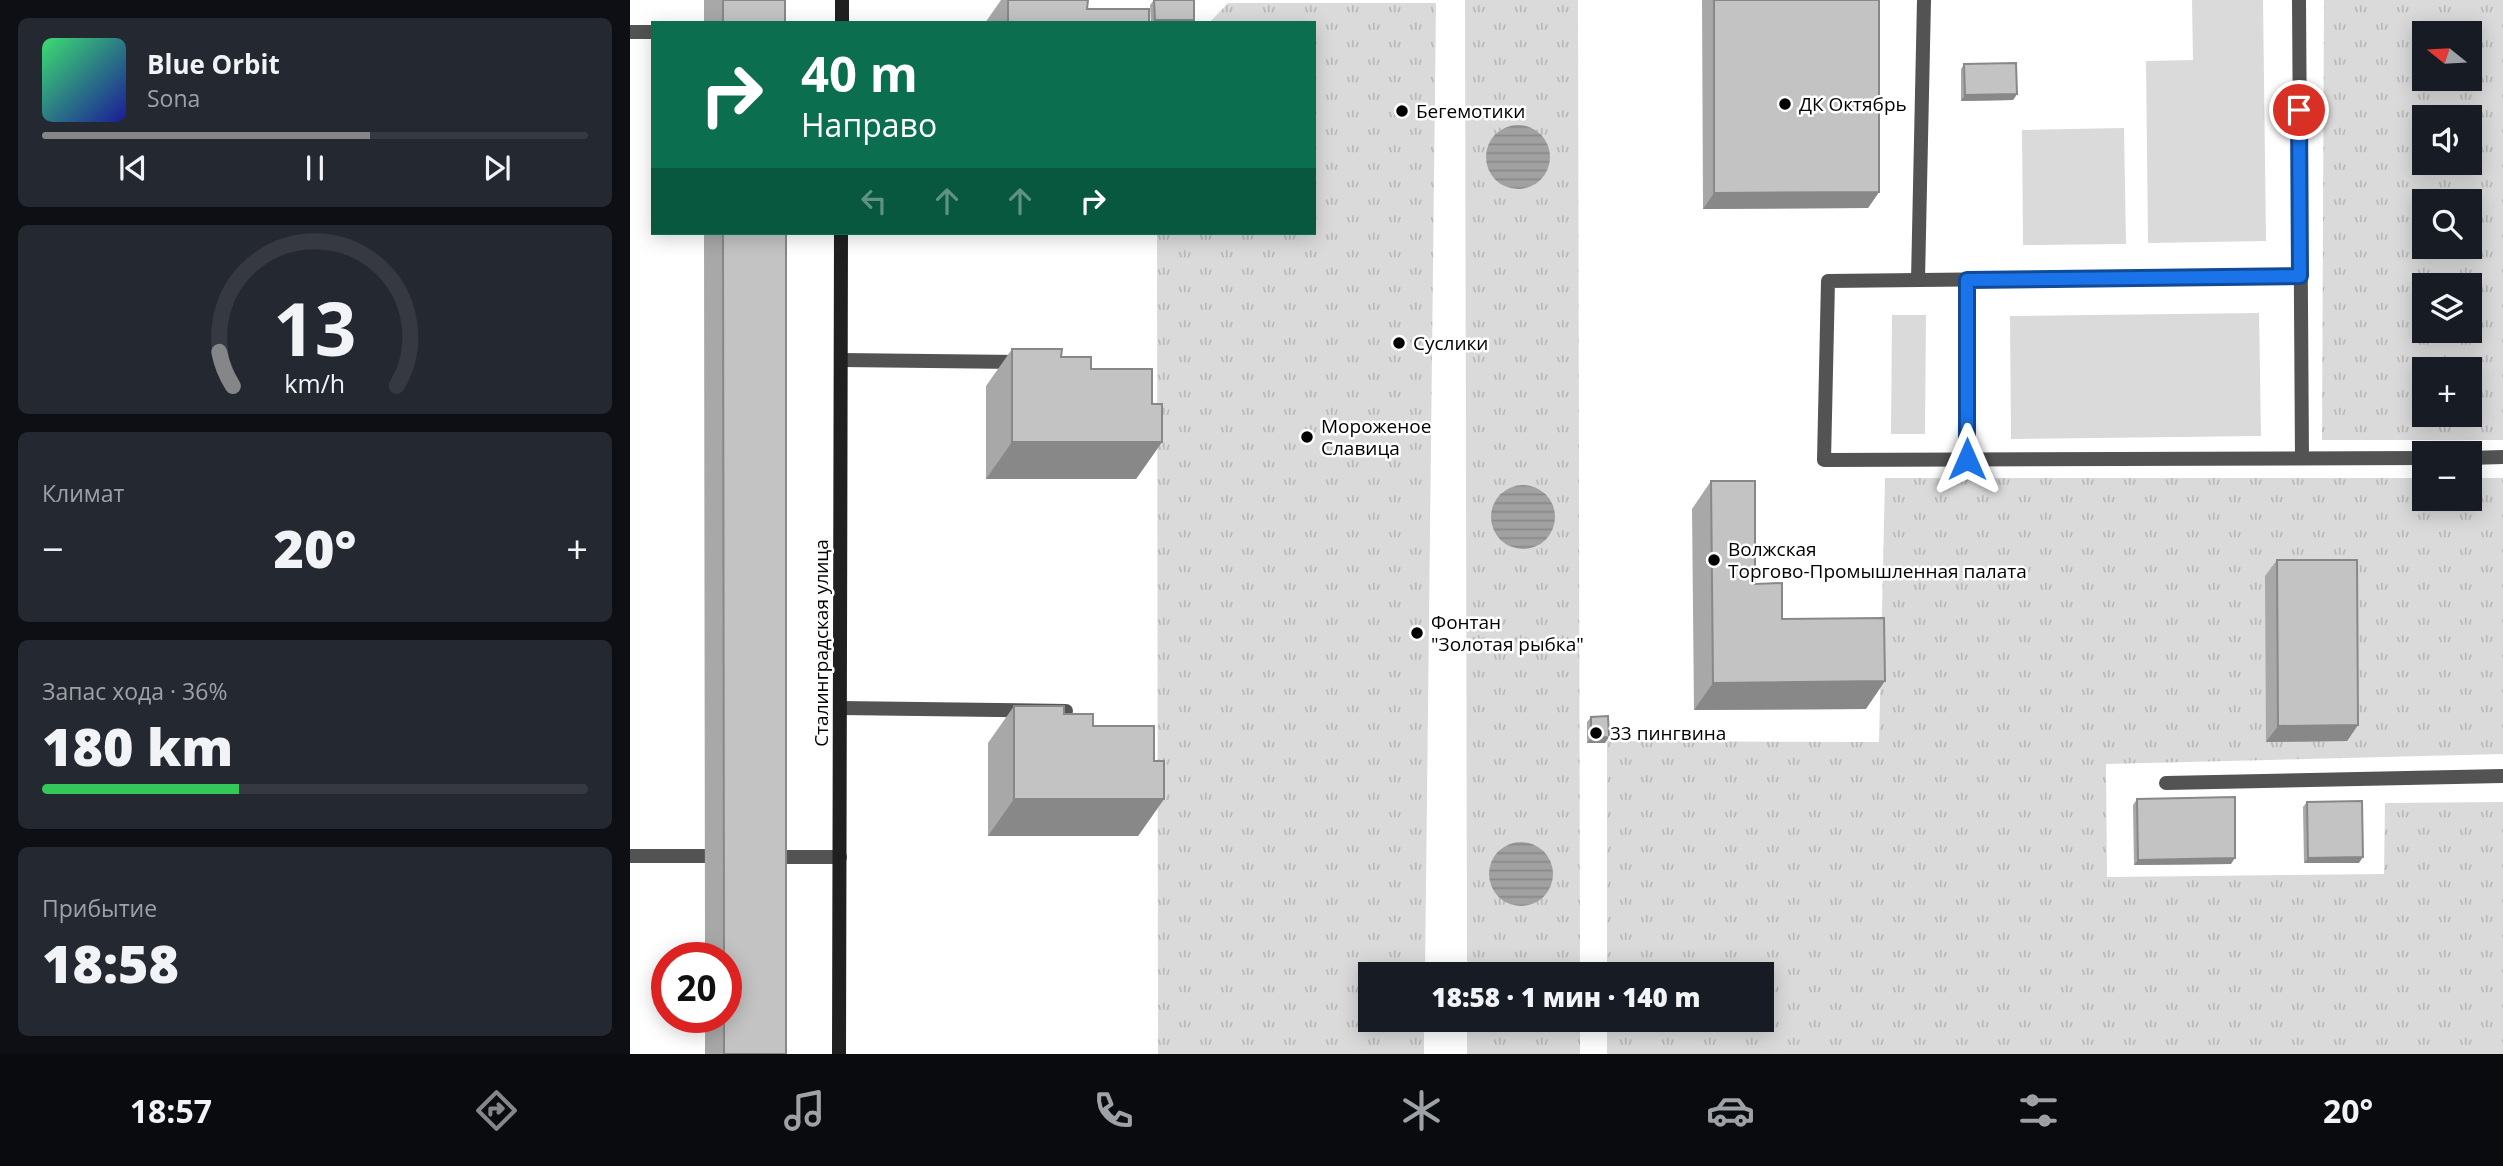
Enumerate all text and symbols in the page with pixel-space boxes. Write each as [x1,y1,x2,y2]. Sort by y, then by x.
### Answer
north arrow [2412,21,2482,91]
map controls [2412,21,2482,511]
text: 40 m [801,40,918,106]
text: Blue Orbit [147,46,280,82]
icon: right [686,49,777,140]
pin [2269,80,2329,140]
text: Sona [147,82,200,114]
place label: ДК Октябрь [1799,91,1907,117]
icon: arrive [2280,91,2318,129]
marker: ДК Октябрь [1777,96,1793,112]
place label: Бегемотики [1416,98,1525,124]
text: Направо [801,103,937,146]
marker: Бегемотики [1394,103,1410,119]
button: sound [2412,105,2482,175]
icon: previous [114,149,152,187]
icon: pause [296,149,334,187]
icon: next [478,149,516,187]
icon: left [855,182,893,220]
icon: ahead [928,182,966,220]
icon: ahead [1001,182,1039,220]
icon: right [1074,182,1112,220]
button: search [2412,189,2482,259]
button: layers [2412,273,2482,343]
text: 13 [273,278,357,377]
place label: Суслики [1413,330,1488,356]
marker: Суслики [1391,335,1407,351]
button: + [2412,357,2482,427]
text: km/h [285,366,345,400]
place label: Мороженое Славица [1321,413,1431,461]
position arrow [1930,422,2004,496]
marker: Мороженое Славица [1299,429,1315,445]
button: − [2412,441,2482,511]
text: Климат [42,477,124,509]
text: 20° [274,512,356,583]
text: − [42,522,64,574]
text: + [566,522,588,574]
place label: Волжская Торгово-Промышленная палата [1728,536,2027,584]
street label: Сталинградская улица [808,539,834,747]
marker: Волжская Торгово-Промышленная палата [1706,552,1722,568]
place label: Фонтан "Золотая рыбка" [1431,609,1584,657]
marker: Фонтан "Золотая рыбка" [1409,625,1425,641]
text: Запас хода · 36% [42,675,227,707]
text: 180 km [42,710,233,781]
place label: 33 пингвина [1610,720,1726,746]
marker: 33 пингвина [1588,725,1604,741]
text: Прибытие [42,892,157,924]
text: 18:58 [42,927,179,998]
speed limit sign: 20 [651,942,742,1033]
text: 18:58 · 1 мин · 140 m [1431,979,1701,1015]
icon: directions [472,1086,521,1135]
icon: music [780,1086,829,1135]
icon: phone [1089,1086,1138,1135]
icon: climate [1397,1086,1446,1135]
icon: car [1706,1086,1755,1135]
icon: filters [2014,1086,2063,1135]
text: 18:57 [130,1089,212,1132]
text: 20° [2323,1089,2373,1132]

